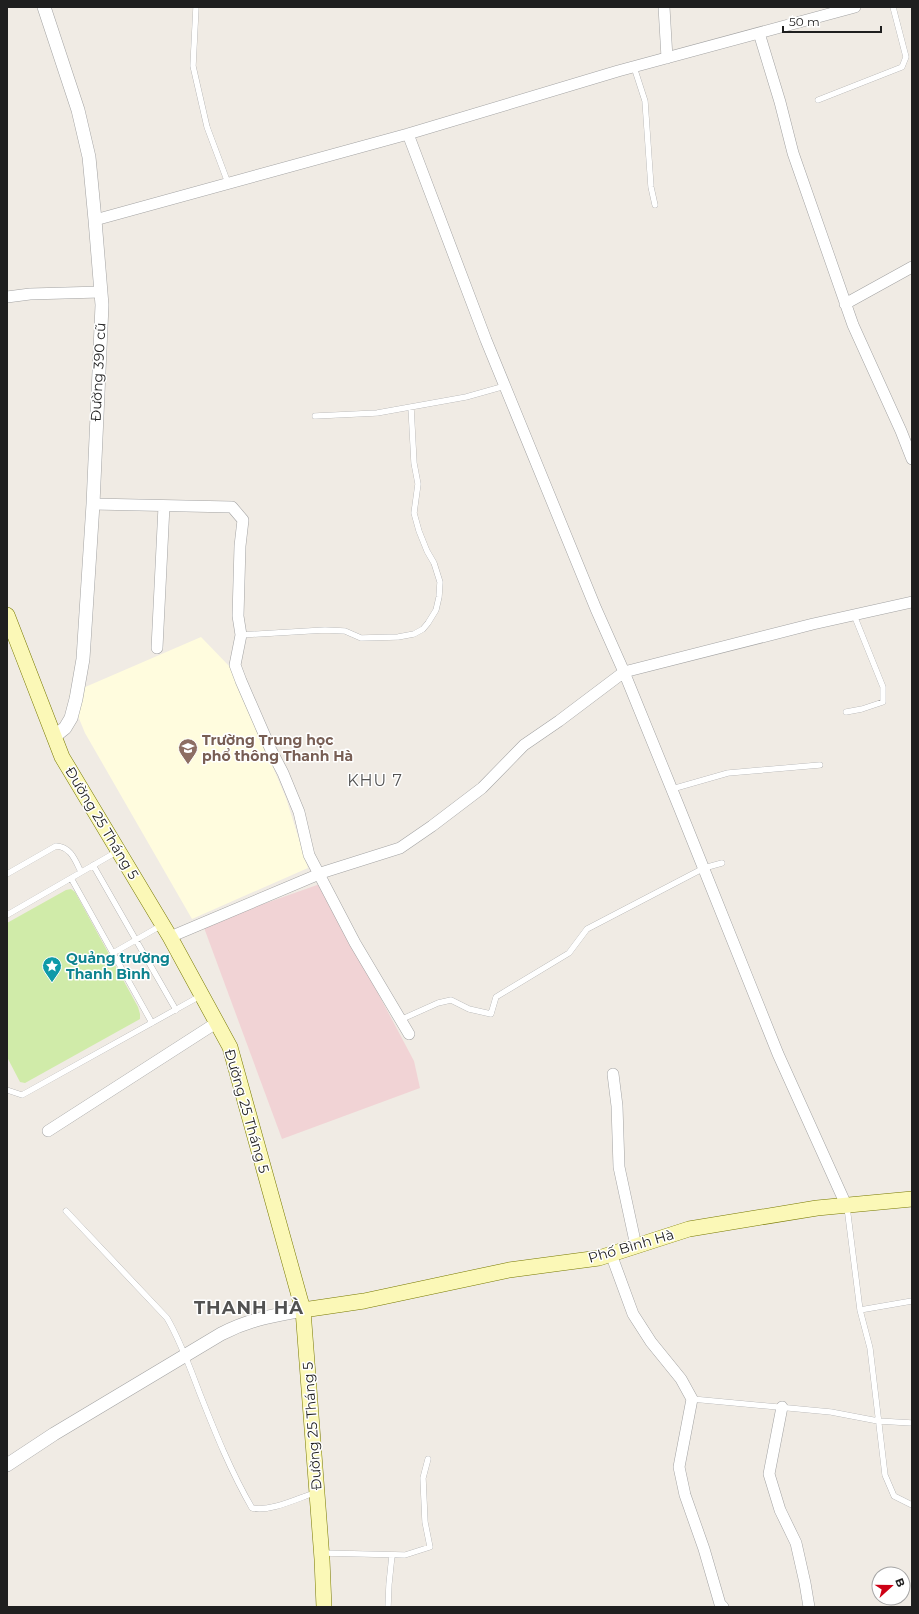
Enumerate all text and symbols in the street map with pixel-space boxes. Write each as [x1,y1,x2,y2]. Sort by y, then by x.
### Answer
scale bar [783,8,881,34]
text: 50 m [789,14,820,29]
street label: Đường 390 cũ [86,322,110,422]
place label: Trường Trung học phổ thông Thanh Hà [202,731,353,765]
school or university icon: Trường Trung học phổ thông Thanh Hà [177,737,199,765]
street label: Đường 25 Tháng 5 [61,763,143,883]
district label: KHU 7 [347,771,403,790]
place label: Quảng trường Thanh Bình [66,949,170,983]
place icon: Quảng trường Thanh Bình [41,955,63,983]
street label: Đường 25 Tháng 5 [221,1047,273,1175]
street label: Phố Bình Hà [586,1225,676,1267]
district label: THANH HÀ [194,1297,304,1319]
street label: Đường 25 Tháng 5 [299,1361,325,1491]
north arrow [871,1566,911,1606]
text: B [892,1576,908,1589]

